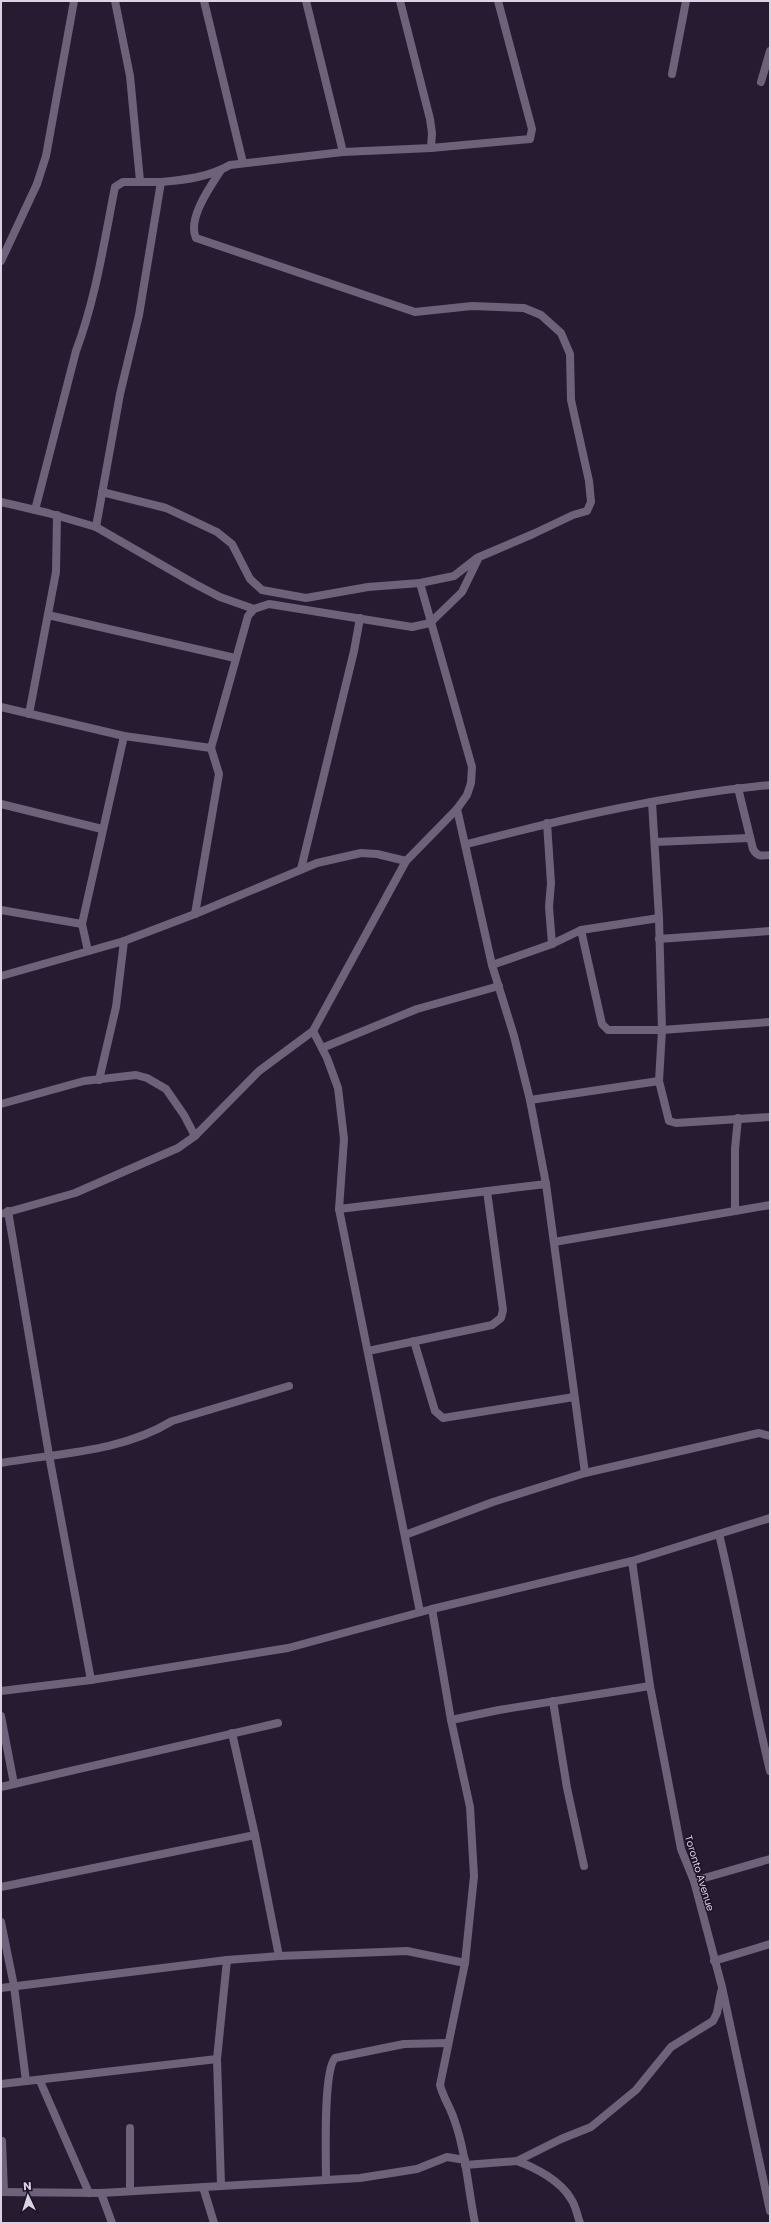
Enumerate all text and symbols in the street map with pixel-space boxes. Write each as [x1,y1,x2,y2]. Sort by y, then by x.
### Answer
street label: Toronto Avenue [681,1833,718,1913]
north arrow [8,2176,48,2216]
text: N [23,2178,32,2194]

